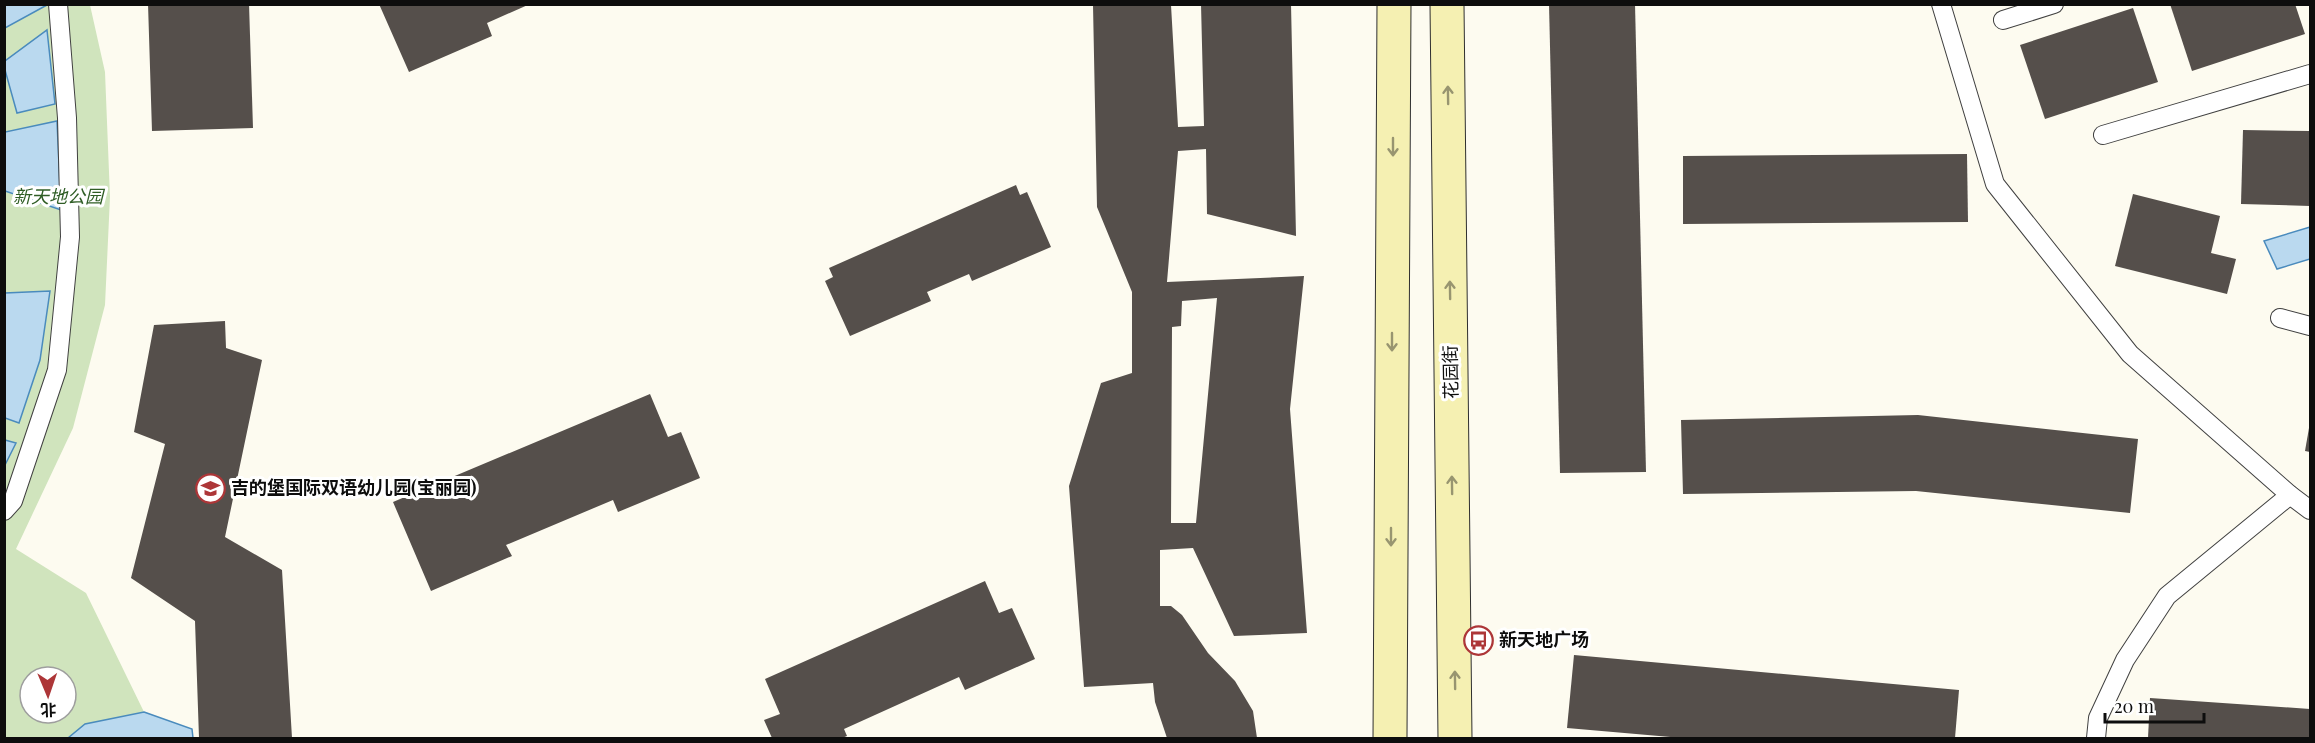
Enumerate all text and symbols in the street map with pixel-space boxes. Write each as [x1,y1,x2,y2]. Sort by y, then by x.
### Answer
one-way arrow [1442,86,1453,106]
one-way arrow [1387,136,1399,156]
park label: 新天地公园 [13,184,106,208]
one-way arrow [1444,281,1456,301]
one-way arrow [1386,331,1398,351]
street label: 花园街 [1438,345,1462,399]
school or university icon: 吉的堡国际双语幼儿园(宝丽园) [194,472,226,504]
place label: 吉的堡国际双语幼儿园(宝丽园) [231,475,477,499]
one-way arrow [1446,476,1458,496]
one-way arrow [1385,526,1397,546]
bus stop icon: 新天地广场 [1462,624,1494,656]
place label: 新天地广场 [1499,627,1589,651]
north arrow [18,665,78,725]
one-way arrow [1449,671,1460,691]
scale bar [2105,686,2204,724]
text: 20 m [2114,694,2154,718]
text: 北 [40,700,57,721]

